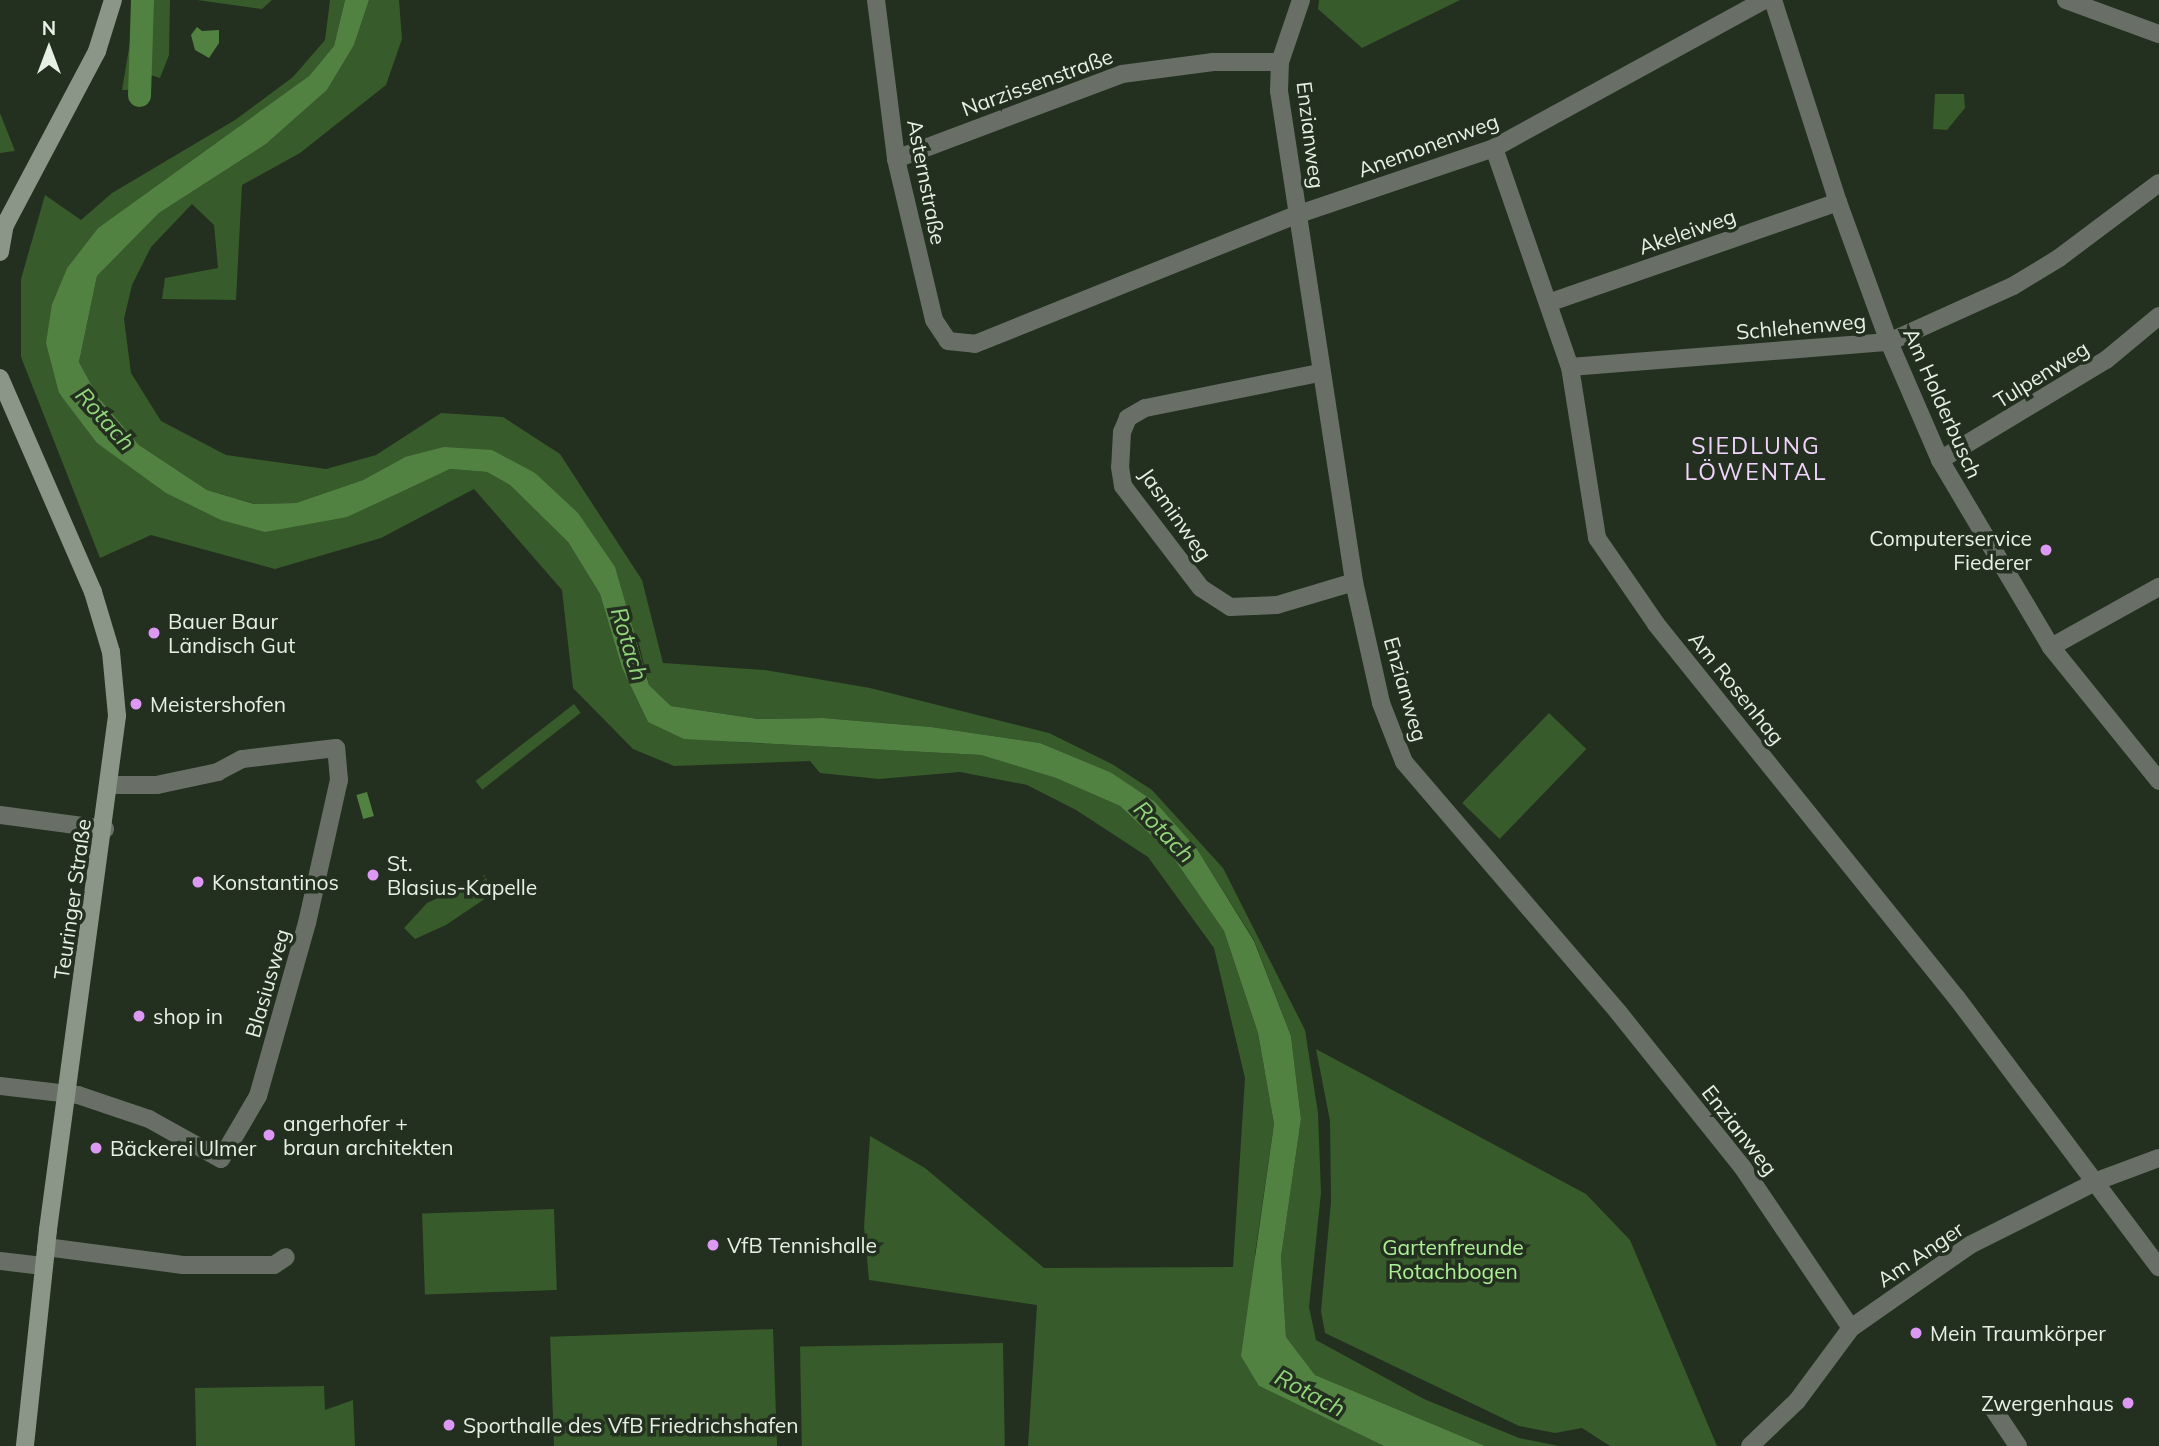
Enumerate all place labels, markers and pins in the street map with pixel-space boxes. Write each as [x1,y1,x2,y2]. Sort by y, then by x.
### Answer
place label: Computerservice Fiederer [1869,525,2032,575]
marker: Computerservice Fiederer [2038,542,2054,558]
place label: Bauer Baur Ländisch Gut [168,608,295,658]
marker: Bauer Baur Ländisch Gut [146,625,162,641]
place label: Meistershofen [150,691,286,717]
marker: Meistershofen [128,696,144,712]
place label: St. Blasius-Kapelle [387,850,537,900]
marker: St. Blasius-Kapelle [365,867,381,883]
place label: Konstantinos [212,869,339,895]
marker: Konstantinos [190,874,206,890]
place label: shop in [153,1003,223,1029]
marker: shop in [131,1008,147,1024]
place label: angerhofer + braun architekten [283,1110,454,1160]
marker: angerhofer + braun architekten [261,1127,277,1143]
place label: Bäckerei Ulmer [110,1135,256,1161]
marker: Bäckerei Ulmer [88,1140,104,1156]
place label: VfB Tennishalle [727,1232,877,1258]
marker: VfB Tennishalle [705,1237,721,1253]
place label: Mein Traumkörper [1930,1320,2106,1346]
marker: Mein Traumkörper [1908,1325,1924,1341]
place label: Zwergenhaus [1981,1390,2114,1416]
marker: Zwergenhaus [2120,1395,2136,1411]
place label: Sporthalle des VfB Friedrichshafen [463,1412,799,1438]
marker: Sporthalle des VfB Friedrichshafen [441,1417,457,1433]

